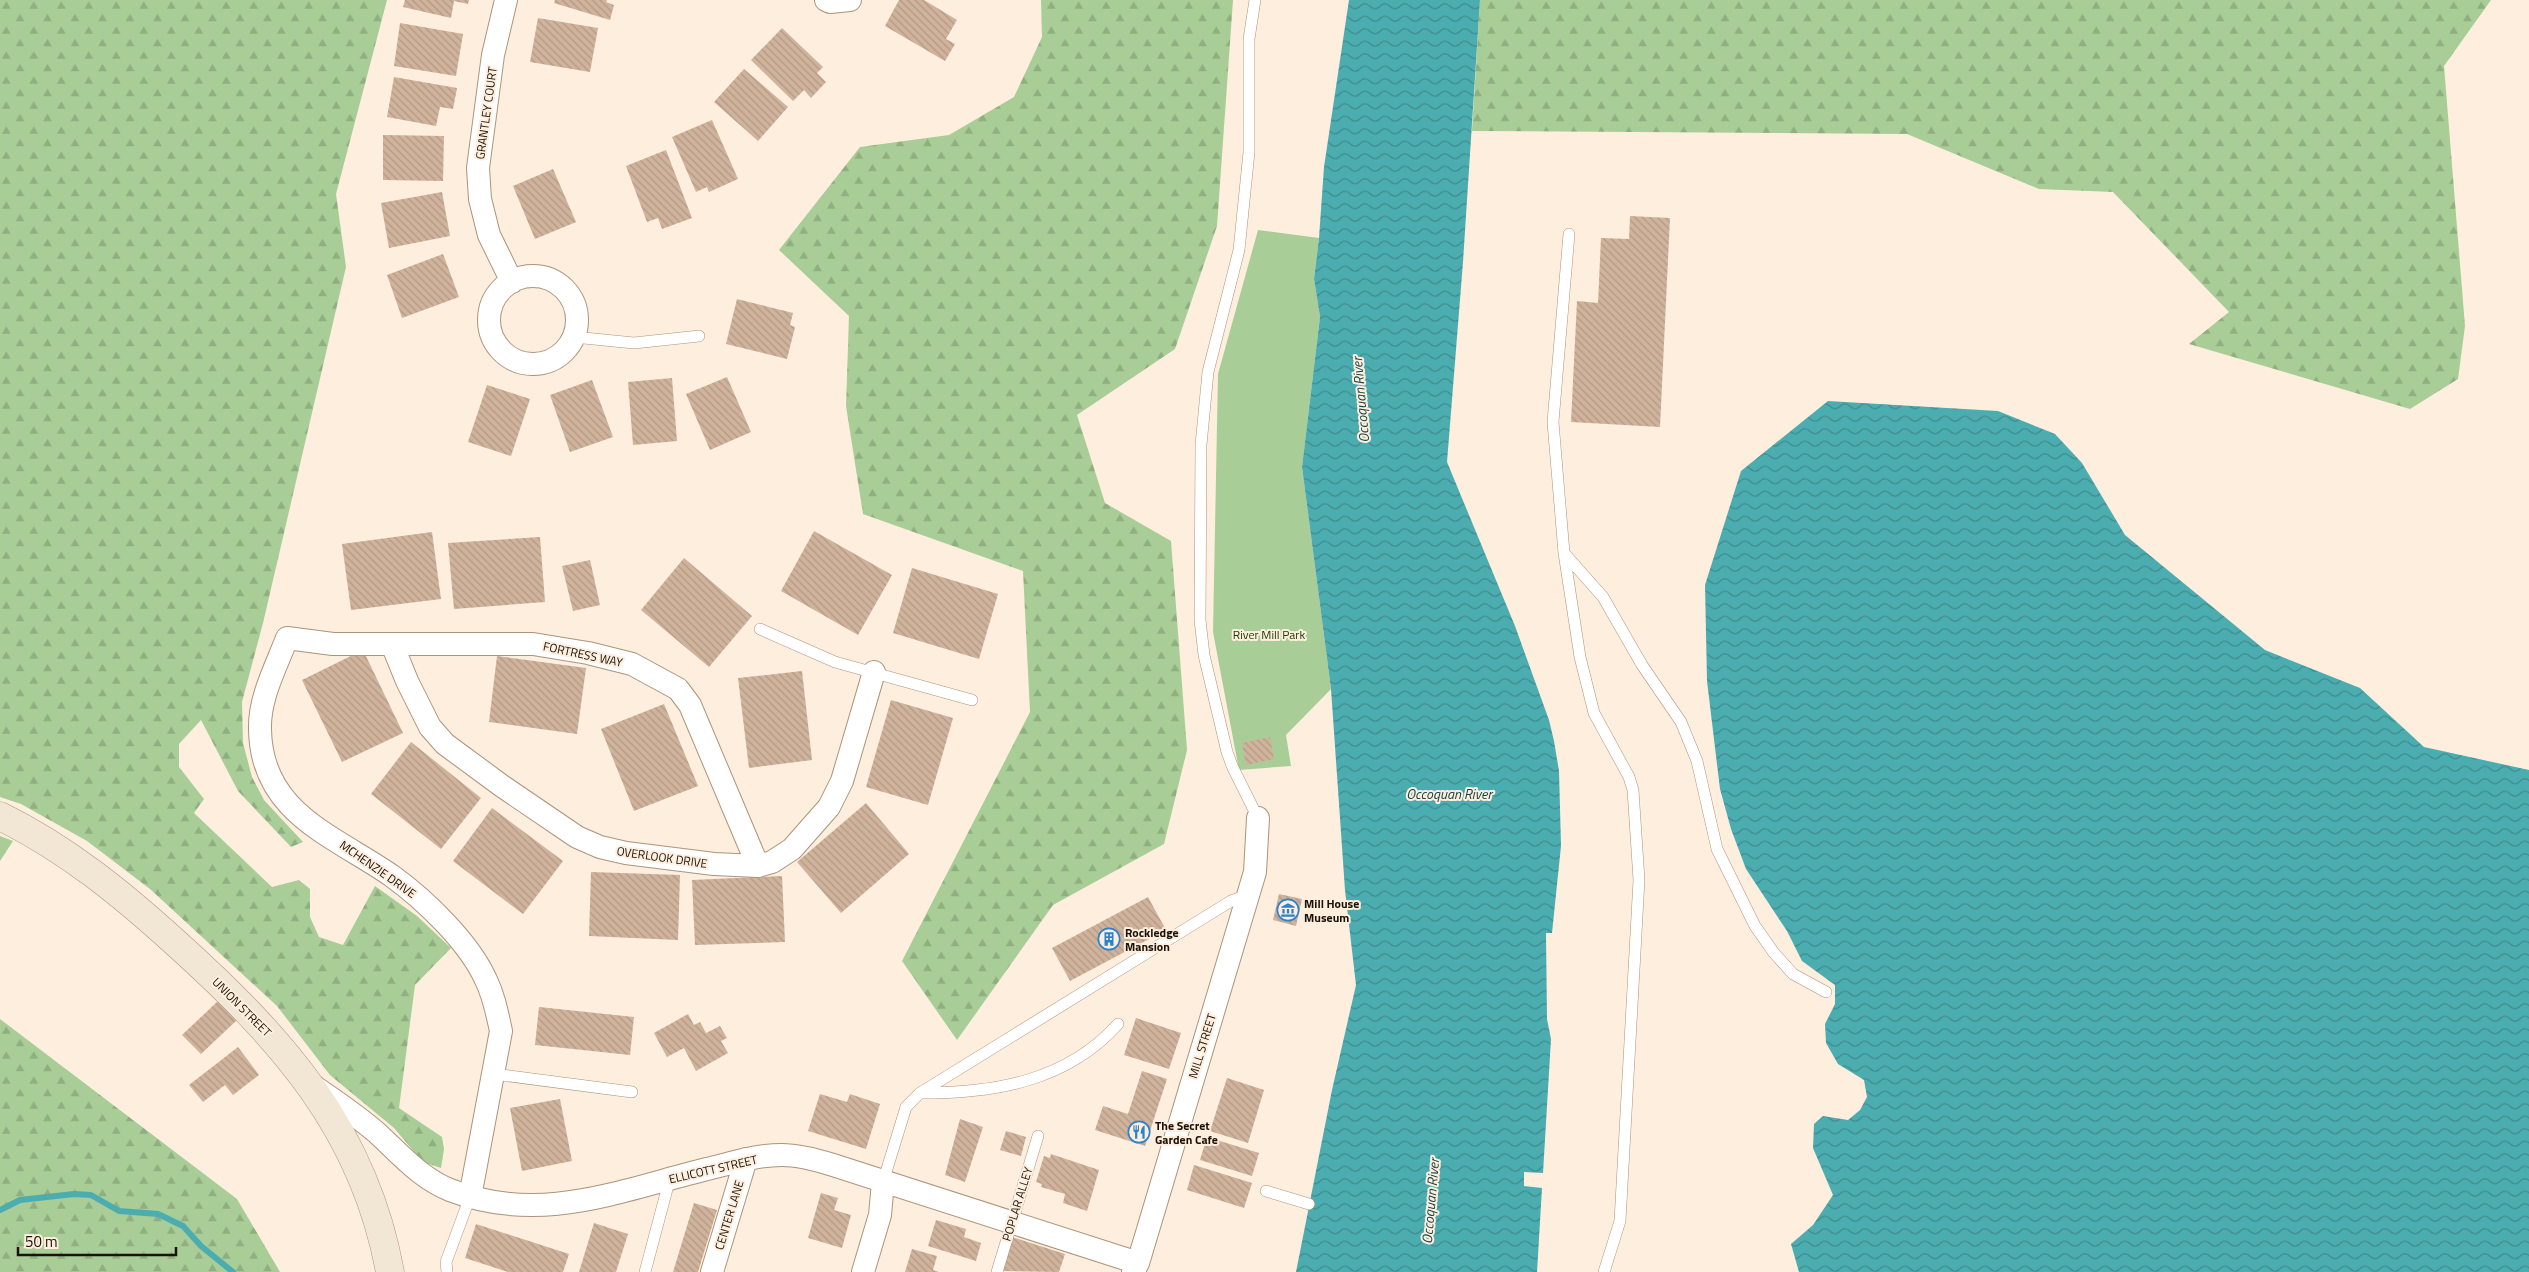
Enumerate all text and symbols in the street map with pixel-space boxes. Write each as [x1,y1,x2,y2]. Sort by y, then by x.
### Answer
street label: GRANTLEY COURT [470,65,502,161]
water label: Occoquan River [1346,355,1374,444]
park label: River Mill Park [1233,625,1305,644]
street label: FORTRESS WAY [542,636,625,672]
water label: Occoquan River [1406,783,1493,804]
street label: MCHENZIE DRIVE [336,835,421,903]
street label: OVERLOOK DRIVE [615,841,709,873]
place label: Mill House Museum [1304,894,1359,927]
museum icon: Mill House Museum [1276,898,1300,922]
place label: Rockledge Mansion [1125,923,1179,956]
building icon: Rockledge Mansion [1097,927,1121,951]
street label: UNION STREET [208,973,277,1042]
street label: MILL STREET [1183,1011,1221,1081]
place label: The Secret Garden Cafe [1155,1116,1218,1149]
restaurant icon: The Secret Garden Cafe [1127,1120,1151,1144]
street label: ELLICOTT STREET [667,1149,760,1188]
water label: Occoquan River [1416,1156,1444,1245]
street label: POPLAR ALLEY [997,1164,1037,1244]
street label: CENTER LANE [709,1177,749,1252]
scale bar [18,1224,175,1256]
text: 50 m [25,1230,58,1253]

